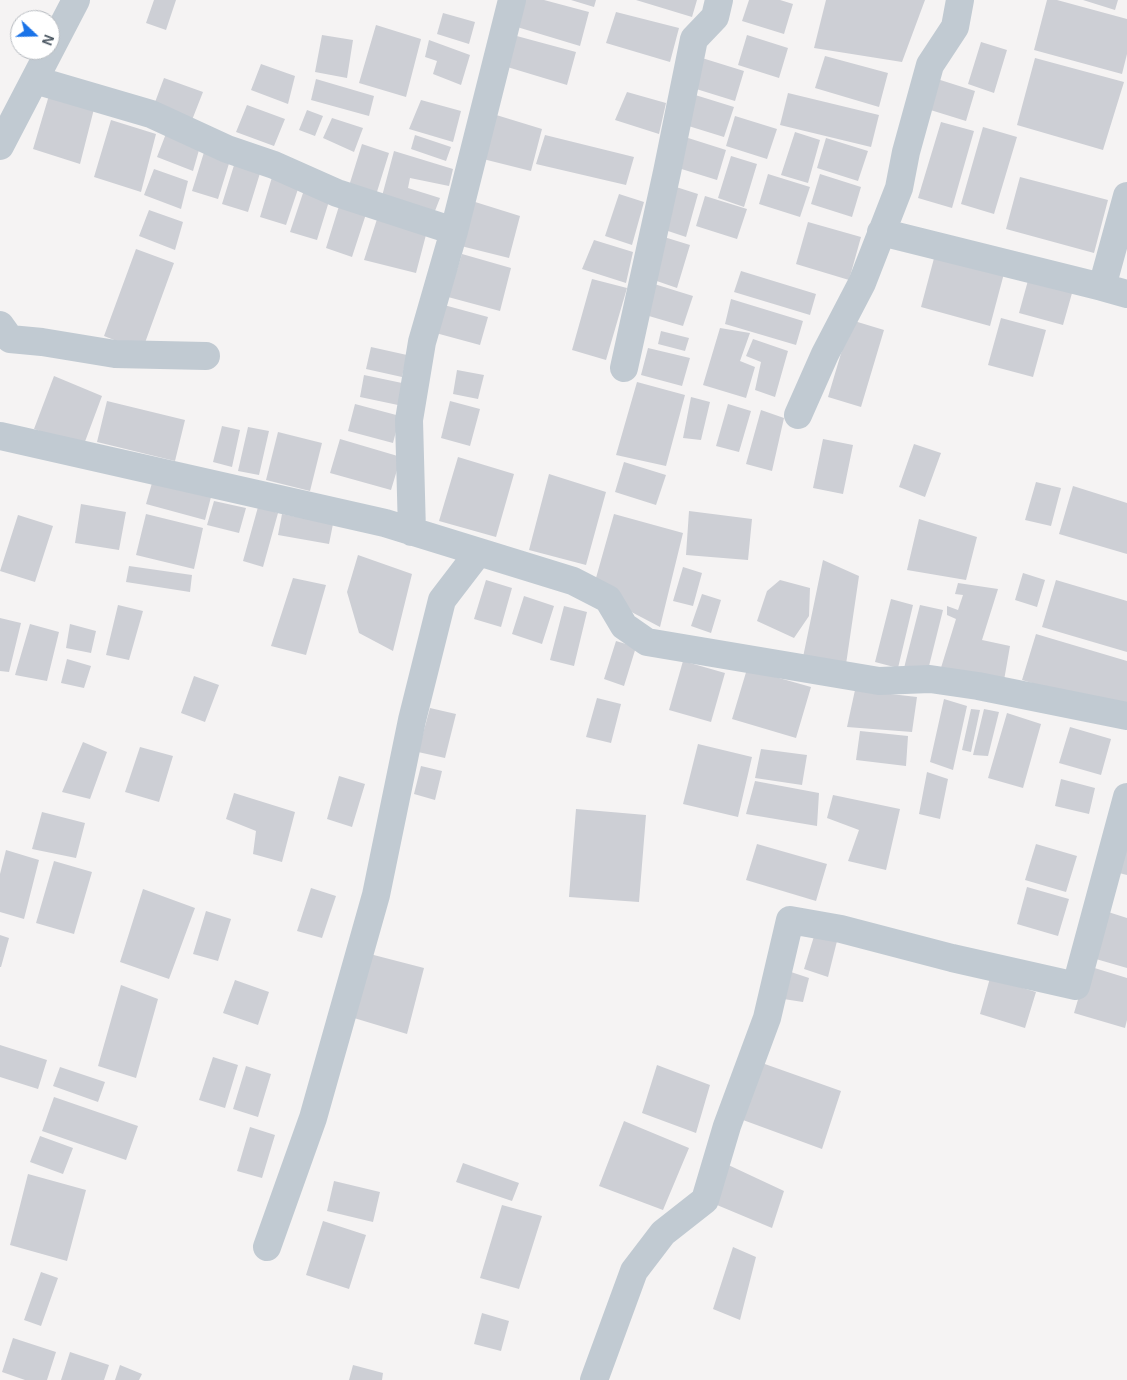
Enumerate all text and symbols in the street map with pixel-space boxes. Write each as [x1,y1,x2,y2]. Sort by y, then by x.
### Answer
north arrow [10,10,60,60]
text: N [39,32,57,48]

